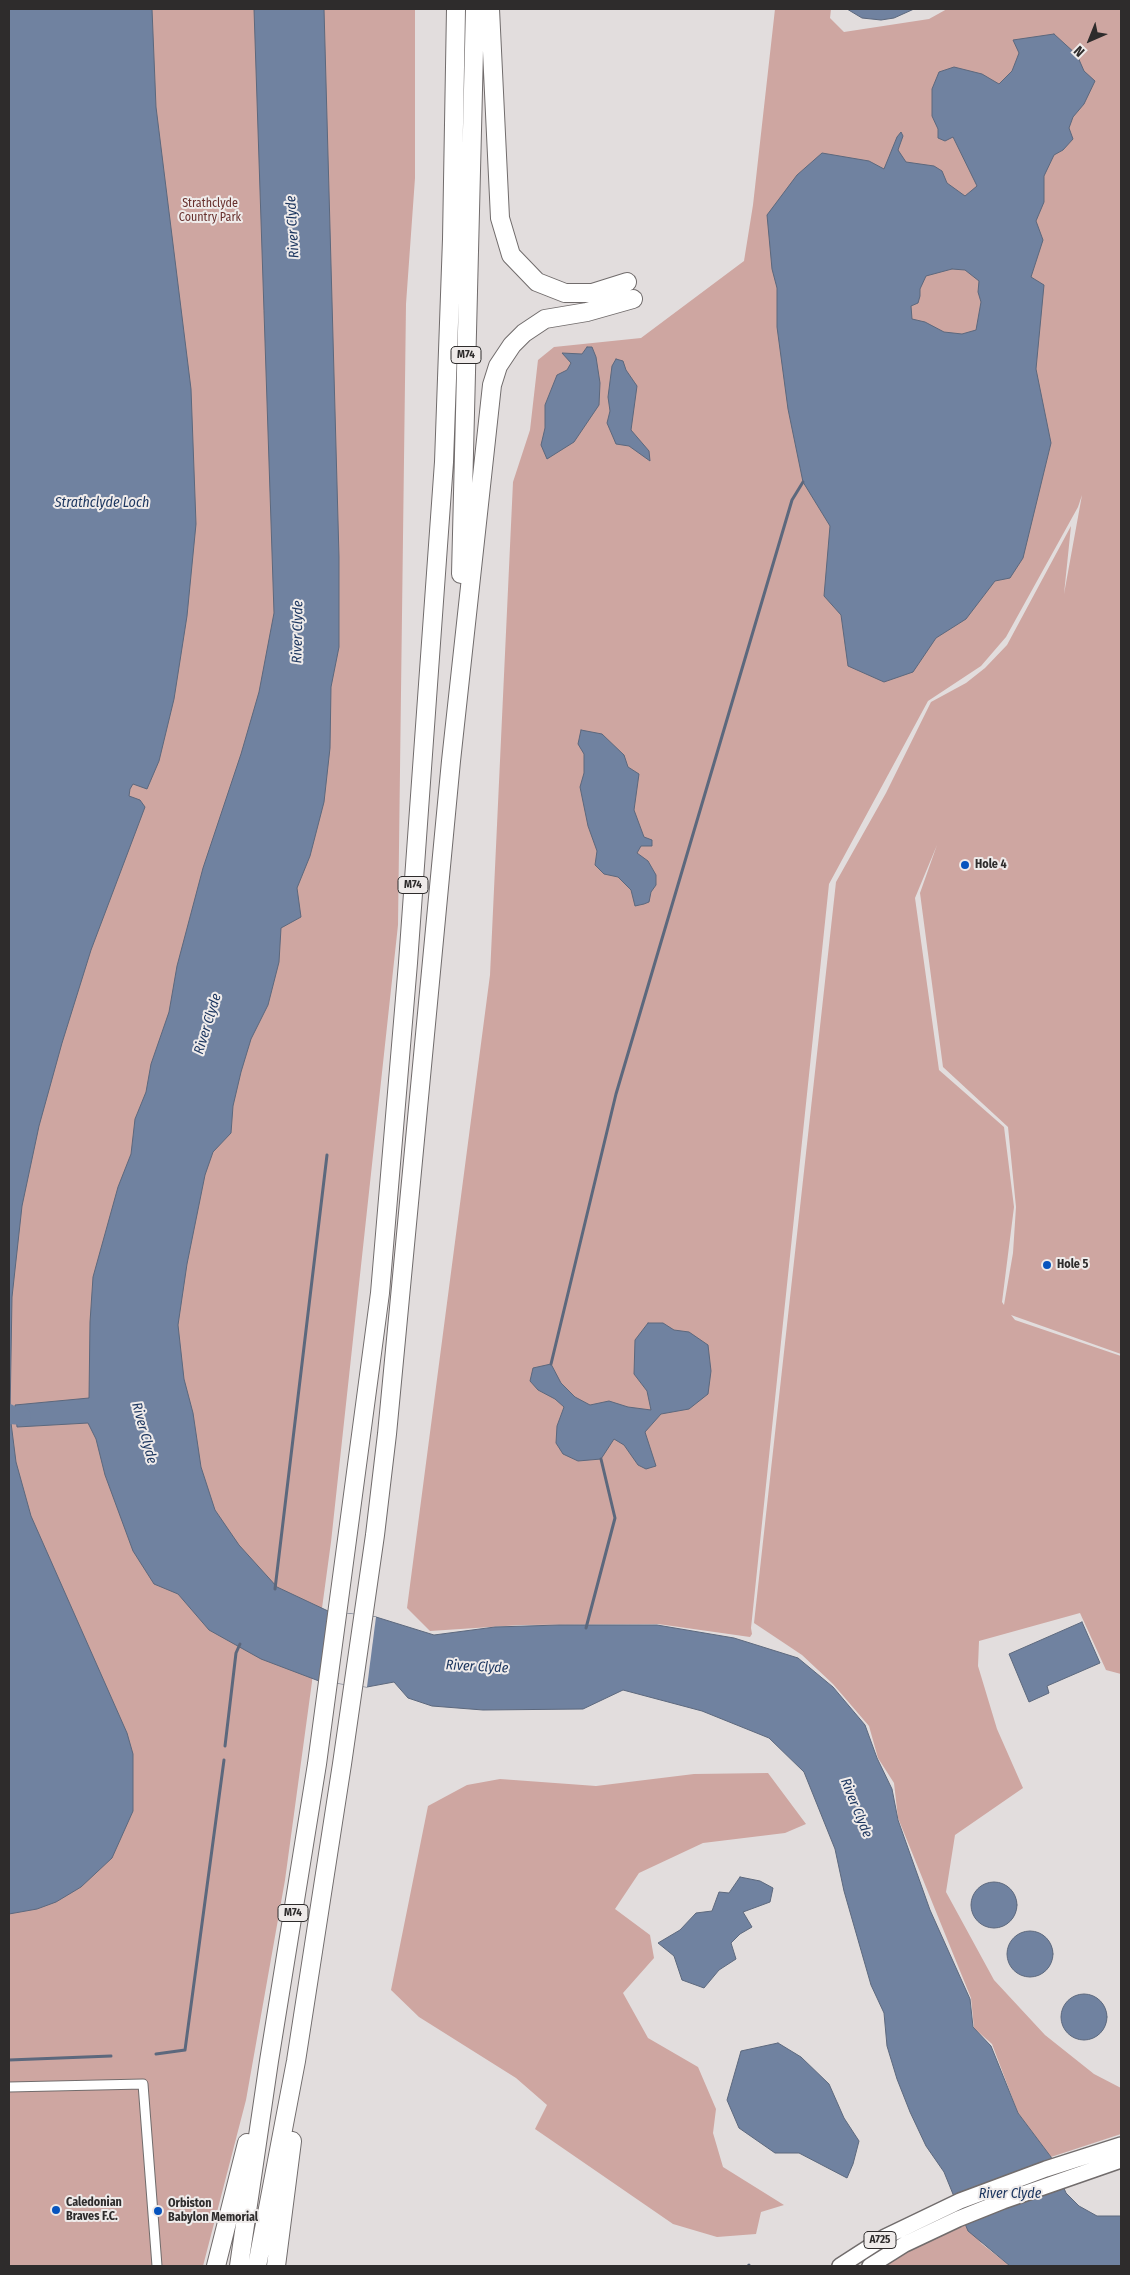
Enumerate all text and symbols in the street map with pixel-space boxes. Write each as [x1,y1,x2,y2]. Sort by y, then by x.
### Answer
north arrow [1065,15,1115,65]
text: N [1070,42,1088,60]
water label: River Clyde [283,195,303,259]
park label: Strathclyde Country Park [179,197,241,225]
road number: M74 [451,346,481,364]
water label: Strathclyde Loch [55,495,149,511]
water label: River Clyde [289,601,307,663]
place label: Hole 4 [975,858,1007,872]
marker: Hole 4 [959,859,971,871]
road number: M74 [398,876,428,894]
water label: River Clyde [191,992,225,1056]
place label: Hole 5 [1057,1258,1088,1272]
marker: Hole 5 [1041,1259,1053,1271]
water label: River Clyde [128,1401,160,1465]
water label: River Clyde [445,1657,509,1677]
water label: River Clyde [836,1776,876,1840]
road number: M74 [278,1905,308,1922]
water label: River Clyde [979,2186,1041,2202]
place label: Caledonian Braves F.C. [66,2196,122,2224]
place label: Orbiston Babylon Memorial [168,2197,258,2225]
marker: Caledonian Braves F.C. [50,2204,62,2216]
marker: Orbiston Babylon Memorial [152,2205,164,2217]
road number: A725 [864,2232,896,2248]

